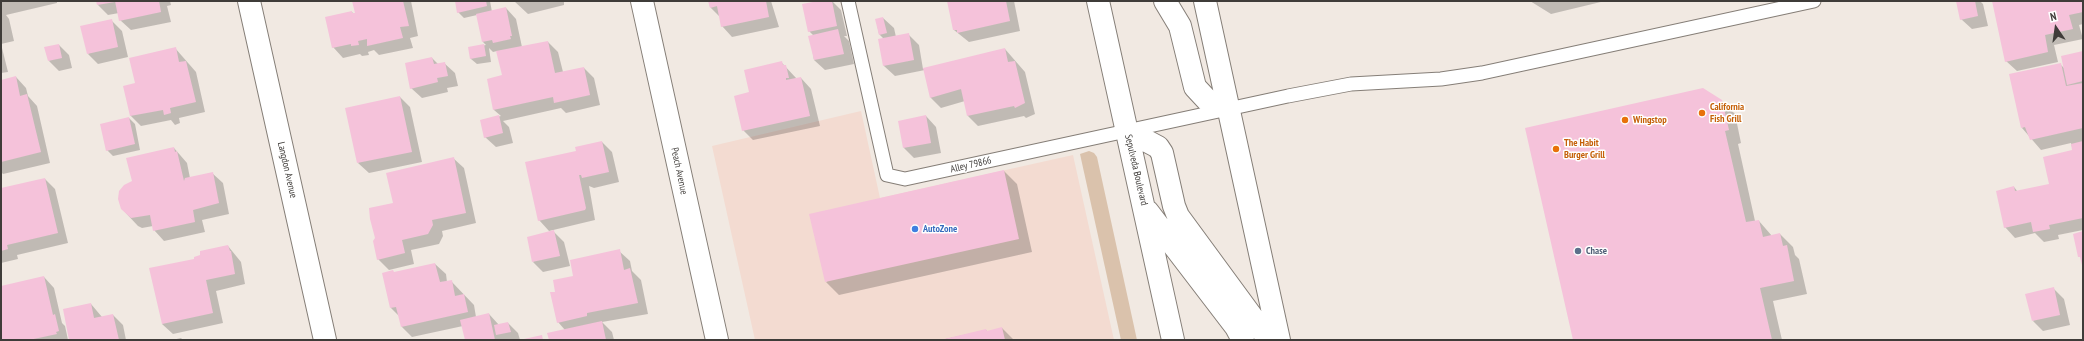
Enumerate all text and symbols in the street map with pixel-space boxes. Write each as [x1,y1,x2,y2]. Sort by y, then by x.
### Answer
north arrow [2036,8,2076,48]
text: N [2049,9,2058,24]
place label: California Fish Grill [1710,101,1744,124]
marker: California Fish Grill [1697,108,1707,118]
place label: Wingstop [1633,114,1667,126]
marker: Wingstop [1620,115,1630,125]
street label: Sepulveda Boulevard [1122,133,1150,207]
place label: The Habit Burger Grill [1564,137,1605,160]
street label: Langdon Avenue [275,141,299,199]
marker: The Habit Burger Grill [1551,144,1561,154]
street label: Peach Avenue [668,146,690,196]
street label: Alley 79866 [949,154,993,176]
place label: AutoZone [923,223,957,235]
marker: AutoZone [910,224,920,234]
place label: Chase [1586,245,1607,257]
marker: Chase [1573,246,1583,256]

